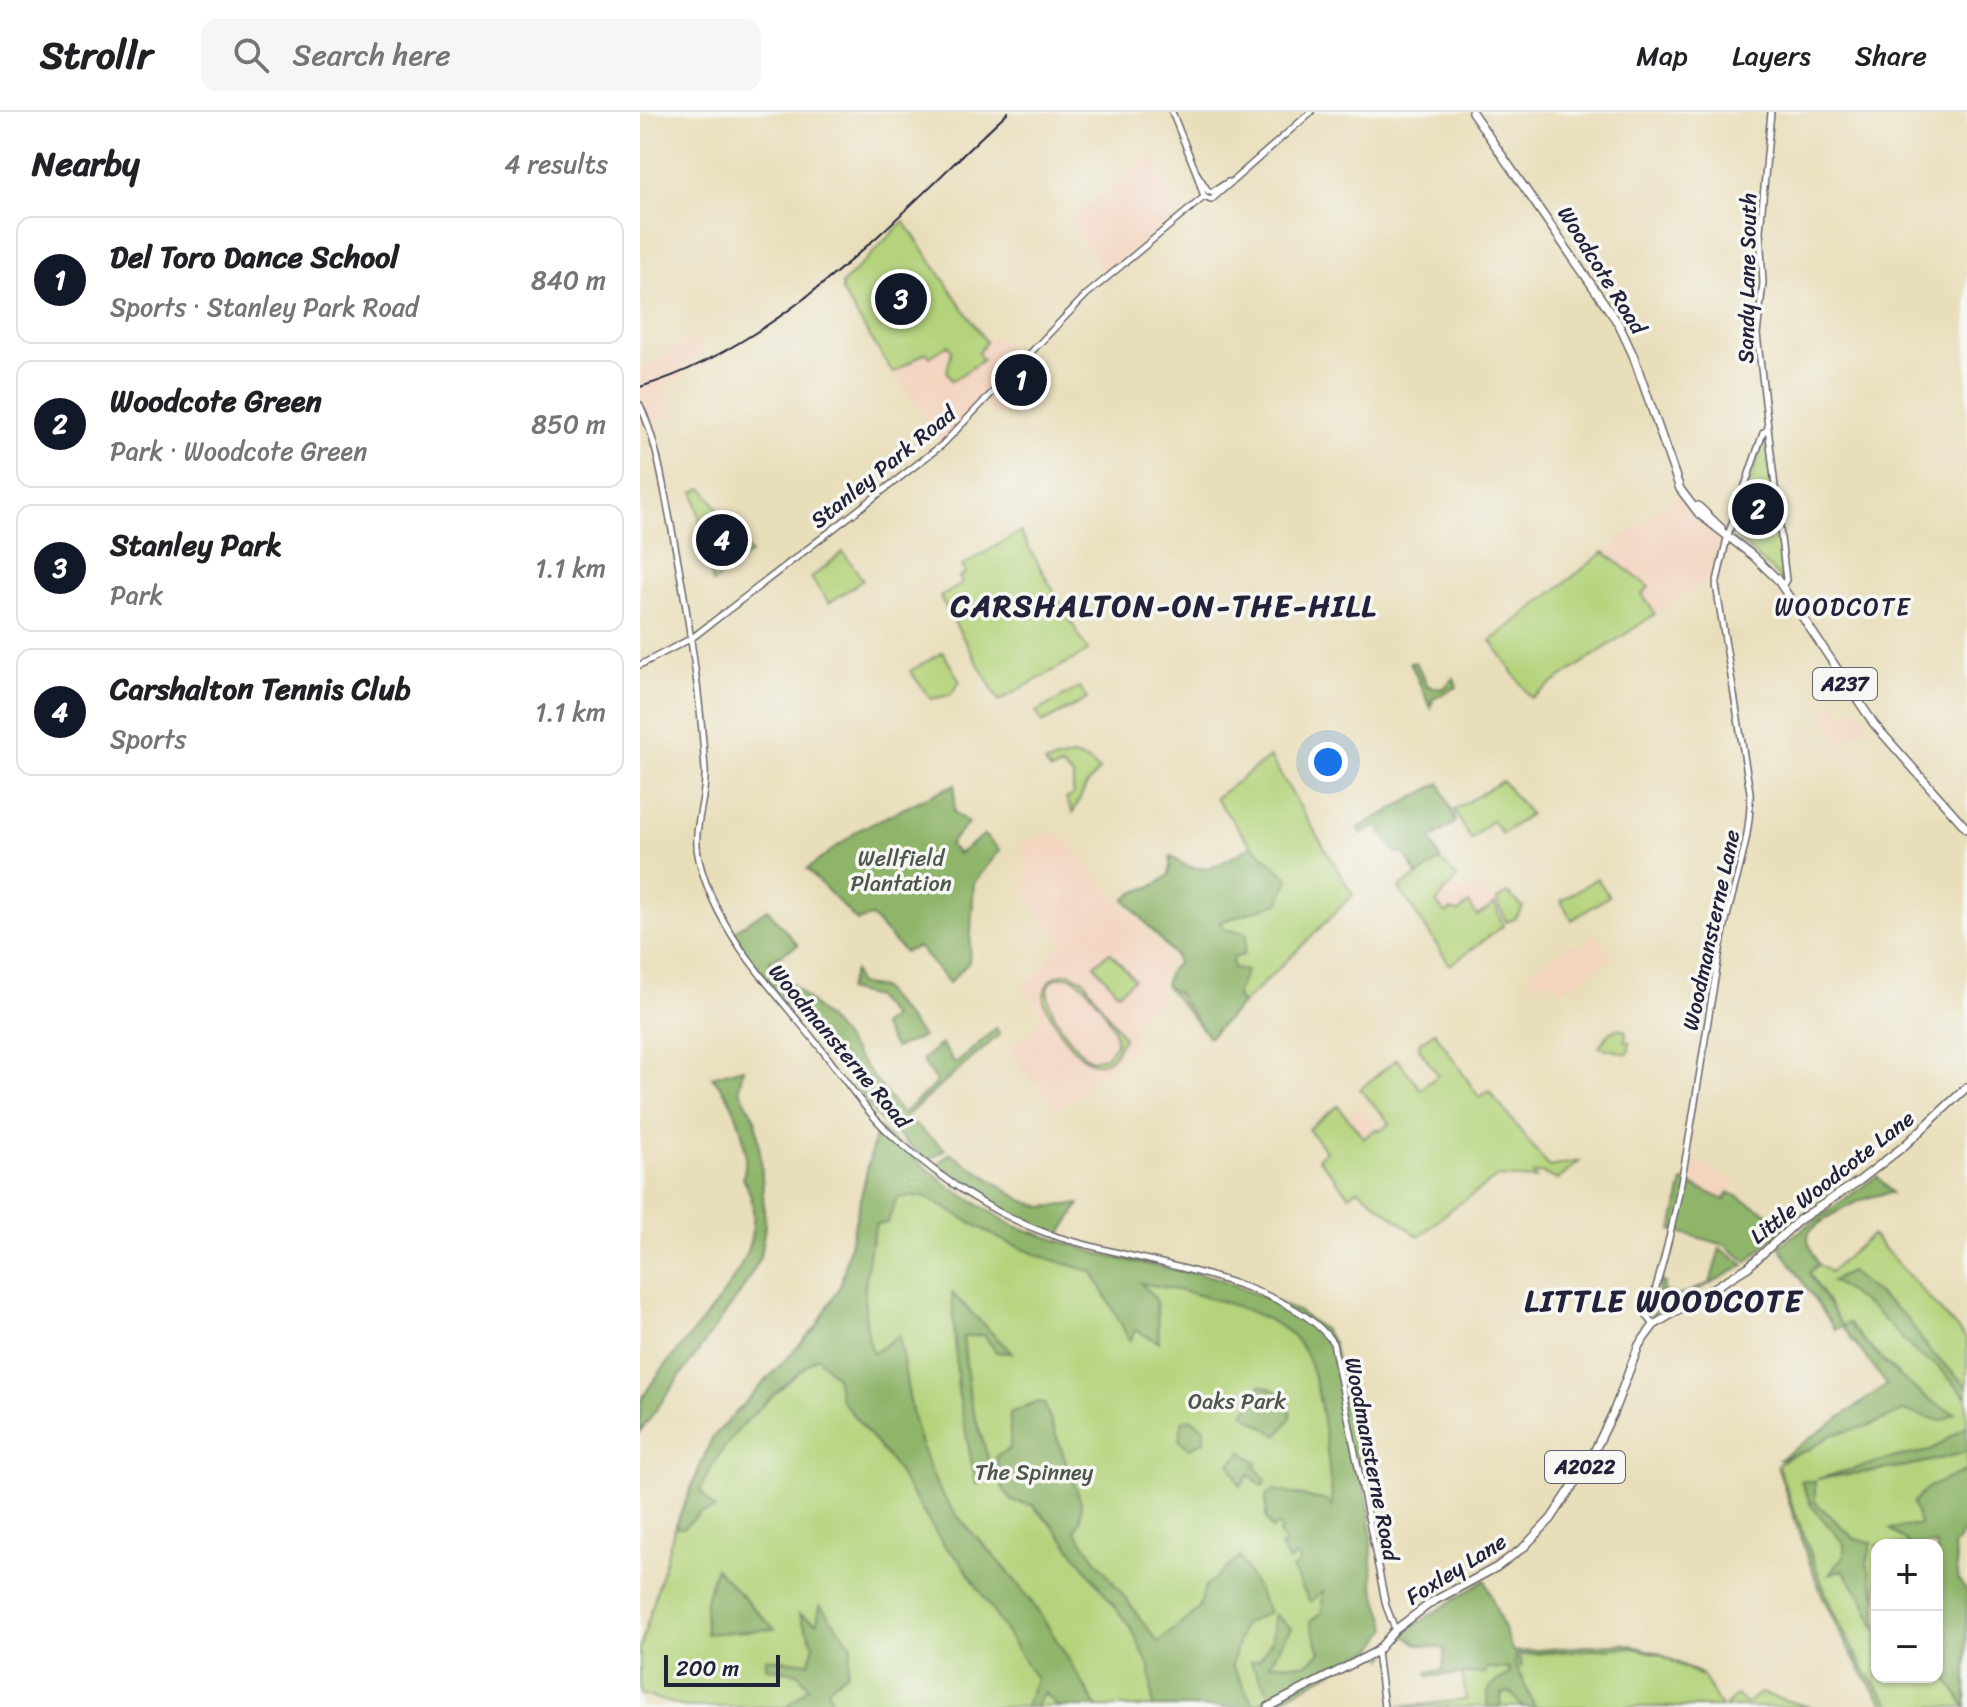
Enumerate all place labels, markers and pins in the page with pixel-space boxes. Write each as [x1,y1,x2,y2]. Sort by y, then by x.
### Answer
pin: 3 [875,269,927,329]
pin: 1 [995,350,1047,410]
pin: 2 [1732,479,1784,539]
pin: 4 [696,510,748,570]

